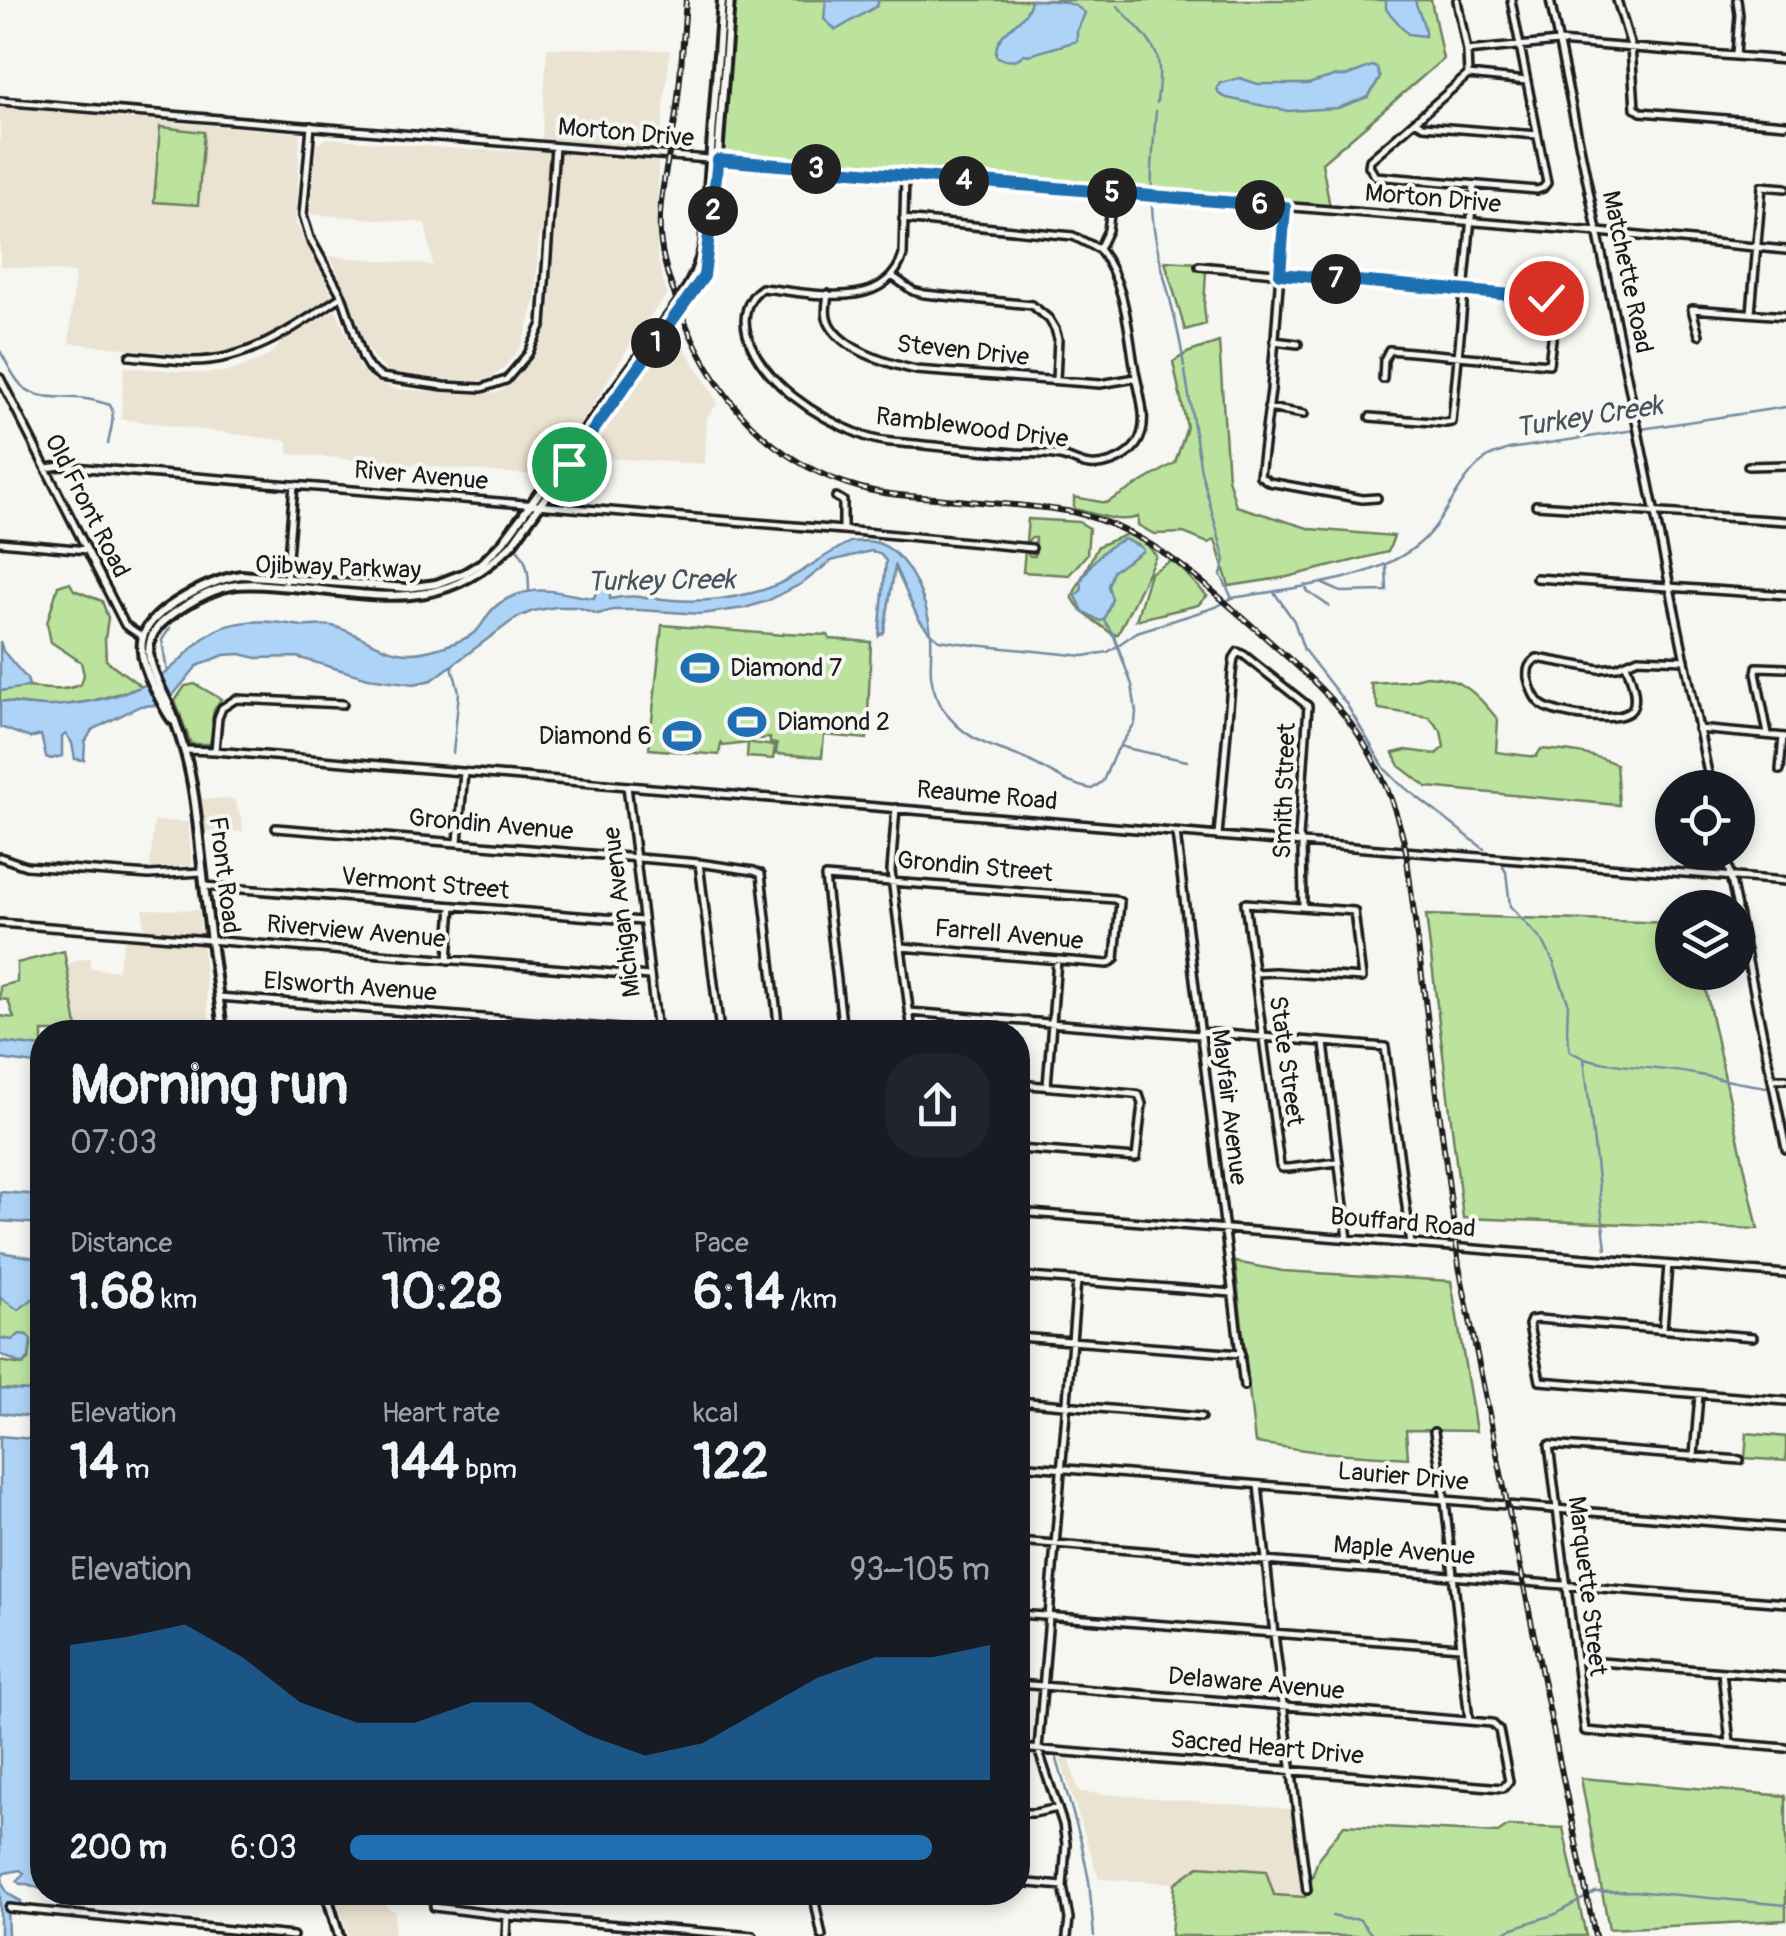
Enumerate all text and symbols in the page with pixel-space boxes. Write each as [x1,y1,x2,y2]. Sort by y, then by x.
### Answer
street label: Morton Drive [557,112,696,154]
pin: 3 [791,144,841,194]
text: 3 [808,151,824,186]
pin: 4 [939,156,989,206]
text: 4 [956,163,972,198]
pin: 5 [1087,168,1137,218]
text: 5 [1104,175,1120,210]
street label: Morton Drive [1364,178,1503,220]
pin: 6 [1235,180,1285,230]
pin: 2 [688,186,738,236]
text: 6 [1252,187,1268,222]
street label: Matchette Road [1595,188,1659,356]
text: 2 [705,193,721,228]
pin: 7 [1311,254,1361,304]
pin [1504,256,1589,341]
text: 7 [1329,261,1343,296]
icon: check [1519,271,1574,326]
pin: 1 [631,318,681,368]
text: 1 [651,325,661,360]
street label: Steven Drive [895,329,1031,373]
water label: Turkey Creek [1513,388,1667,446]
street label: Ramblewood Drive [874,401,1071,455]
pin [527,422,612,507]
street label: Old Front Road [37,429,137,583]
icon: arrive [542,437,597,492]
street label: River Avenue [353,455,490,497]
street label: Ojibway Parkway [255,550,422,586]
water label: Turkey Creek [587,562,738,600]
sports icon: Diamond 7 [679,647,721,689]
place label: Diamond 7 [730,653,842,684]
sports icon: Diamond 2 [726,701,768,743]
place label: Diamond 2 [777,707,890,738]
sports icon: Diamond 6 [661,715,703,757]
place label: Diamond 6 [538,721,652,752]
street label: Smith Street [1267,721,1303,860]
map controls [1655,770,1755,990]
button: locate [1655,770,1755,870]
street label: Reaume Road [915,774,1059,818]
street label: Grondin Avenue [407,802,575,848]
street label: Front Road [201,815,247,935]
street label: Michigan Avenue [596,824,648,999]
street label: Grondin Street [896,845,1055,889]
street label: Vermont Street [340,861,511,907]
button: layers [1655,890,1755,990]
street label: Riverview Avenue [265,909,447,955]
street label: Farrell Avenue [933,913,1085,957]
street label: Elsworth Avenue [262,965,438,1009]
street label: State Street [1262,994,1311,1129]
street label: Mayfair Avenue [1204,1027,1254,1187]
text: Morning run [70,1051,348,1120]
button: share [885,1053,990,1158]
text: 07:03 [70,1123,157,1163]
street label: Bouffard Road [1329,1201,1477,1245]
text: Distance [70,1226,172,1261]
text: Time [382,1226,440,1261]
text: Pace [693,1226,749,1261]
text: 1.68 [70,1261,155,1324]
text: 10:28 [382,1261,502,1324]
text: 6:14 [693,1261,784,1324]
text: km [155,1282,197,1317]
text: /km [784,1282,837,1317]
text: Elevation [70,1396,177,1431]
text: Heart rate [382,1396,500,1431]
text: kcal [693,1396,739,1431]
text: 14 [70,1431,119,1494]
text: 144 [382,1431,459,1494]
text: 122 [693,1431,769,1494]
text: m [119,1452,150,1487]
text: bpm [459,1452,517,1487]
street label: Laurier Drive [1336,1456,1470,1498]
street label: Marquette Street [1561,1494,1614,1679]
street label: Maple Avenue [1332,1529,1477,1573]
text: Elevation [70,1550,192,1590]
text: 93–105 m [850,1550,990,1590]
street label: Delaware Avenue [1166,1661,1346,1707]
street label: Sacred Heart Drive [1169,1724,1366,1772]
text: 200 m [70,1828,167,1868]
text: 6:03 [230,1828,297,1868]

